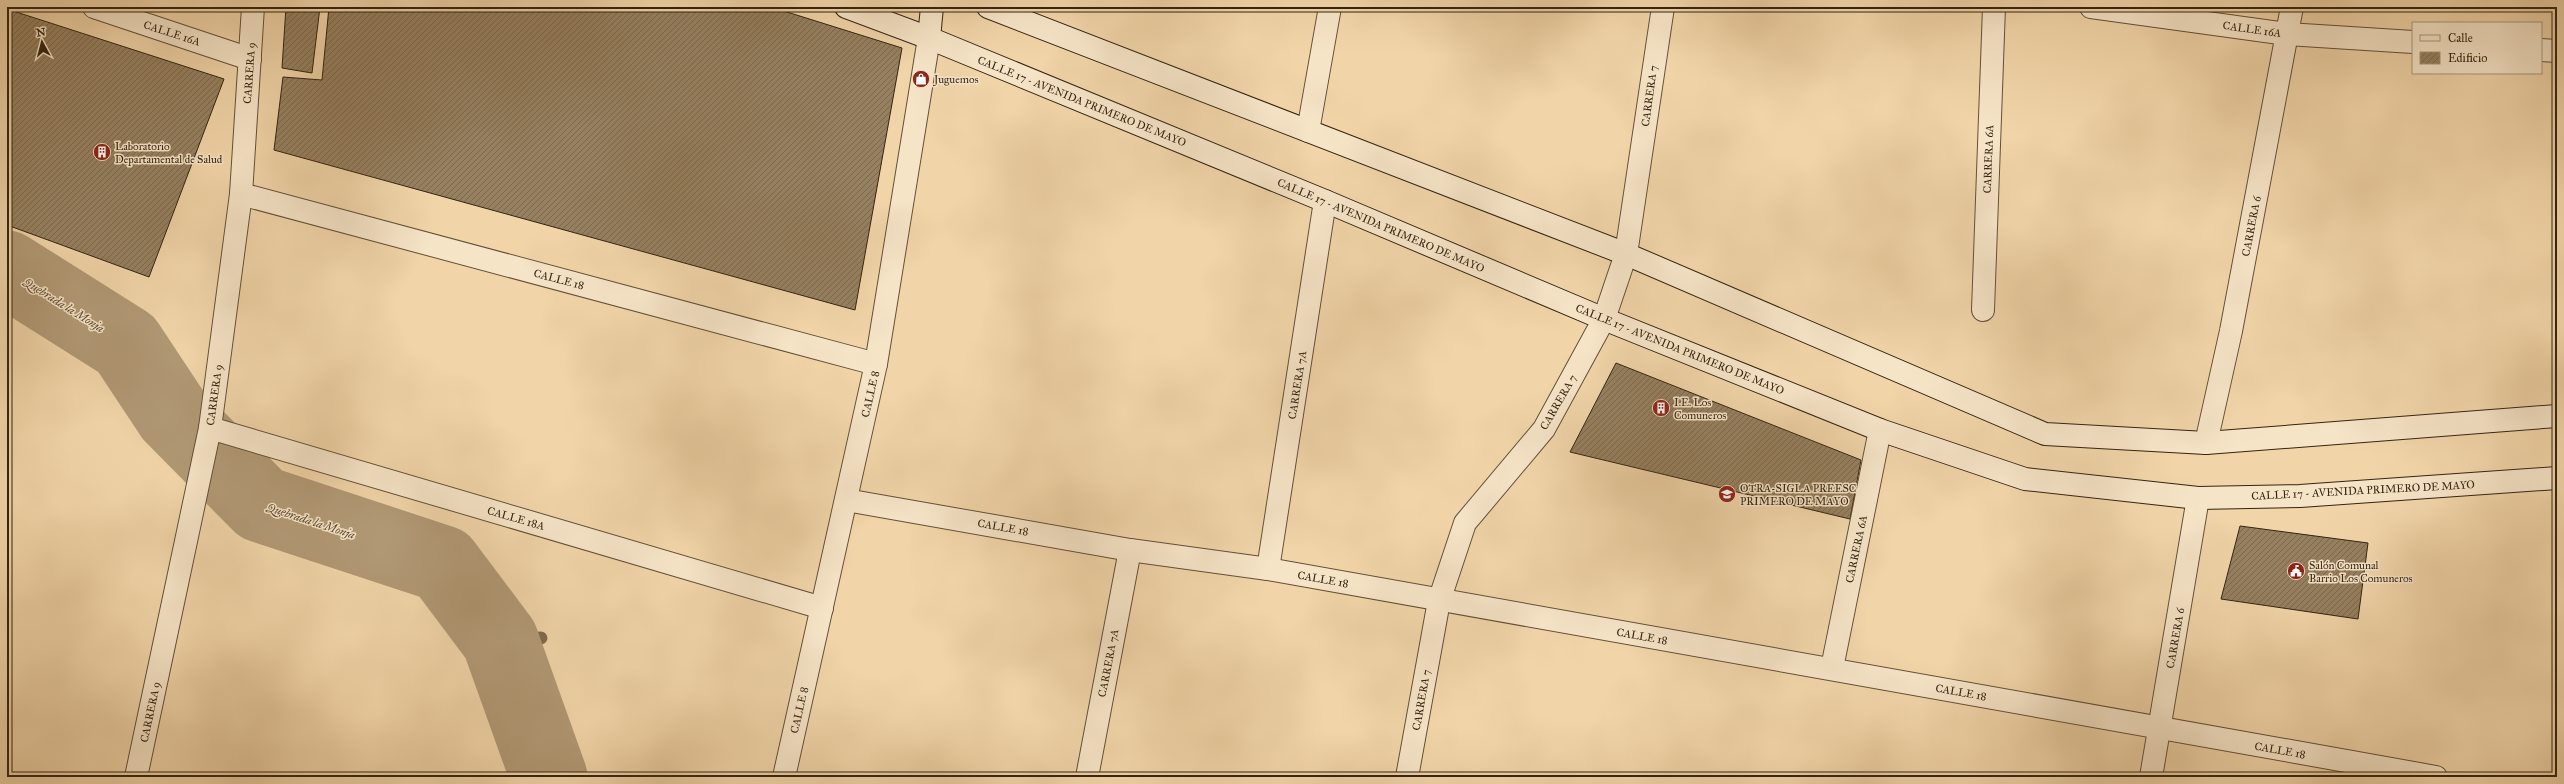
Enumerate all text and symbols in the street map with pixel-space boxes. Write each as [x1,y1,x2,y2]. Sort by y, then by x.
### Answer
street label: CALLE 16A [142,18,202,49]
street label: CALLE 16A [2222,19,2283,40]
north arrow [22,22,62,62]
legend [2412,22,2542,74]
text: N [35,25,47,40]
text: Calle [2448,31,2473,45]
street label: CARRERA 9 [241,42,258,104]
text: Edificio [2448,51,2487,65]
street label: CALLE 17 - AVENIDA PRIMERO DE MAYO [976,54,1188,149]
street label: CARRERA 7 [1639,65,1660,128]
shop icon: Juguemos [911,69,931,89]
place label: Juguemos [933,73,979,87]
street label: CARRERA 6A [1981,124,1996,194]
place label: Laboratorio Departamental de Salud [115,140,223,166]
building icon: Laboratorio Departamental de Salud [92,142,112,162]
street label: CALLE 17 - AVENIDA PRIMERO DE MAYO [1275,176,1486,275]
street label: CARRERA 6 [2239,194,2264,257]
street label: CALLE 18 [532,267,586,292]
water label: Quebrada la Monja [20,274,107,336]
street label: CALLE 17 - AVENIDA PRIMERO DE MAYO [1574,302,1786,397]
street label: CARRERA 7A [1286,349,1309,420]
street label: CARRERA 9 [204,364,225,427]
street label: CALLE 8 [859,369,882,419]
street label: CARRERA 7 [1537,372,1580,432]
place label: I.E. Los Comuneros [1674,396,1726,422]
building icon: I.E. Los Comuneros [1651,398,1671,418]
street label: CALLE 17 - AVENIDA PRIMERO DE MAYO [2251,478,2475,503]
place label: OTRA-SIGLA PREESC PRIMERO DE MAYO [1740,482,1856,508]
school or university icon: OTRA-SIGLA PREESC PRIMERO DE MAYO [1717,484,1737,504]
water label: Quebrada la Monja [264,500,357,543]
street label: CALLE 18A [486,504,547,533]
street label: CARRERA 6A [1843,514,1870,584]
street label: CALLE 18 [976,517,1030,538]
place label: Salón Comunal Barrio Los Comuneros [2309,559,2413,585]
public building icon: Salón Comunal Barrio Los Comuneros [2286,561,2306,581]
street label: CALLE 18 [1296,569,1350,590]
street label: CARRERA 6 [2164,606,2187,669]
street label: CALLE 18 [1615,626,1669,647]
street label: CARRERA 7A [1096,627,1122,698]
street label: CARRERA 7 [1410,668,1433,732]
street label: CARRERA 9 [138,680,163,744]
street label: CALLE 18 [1934,682,1988,703]
street label: CALLE 8 [788,685,811,735]
street label: CALLE 18 [2253,740,2307,761]

